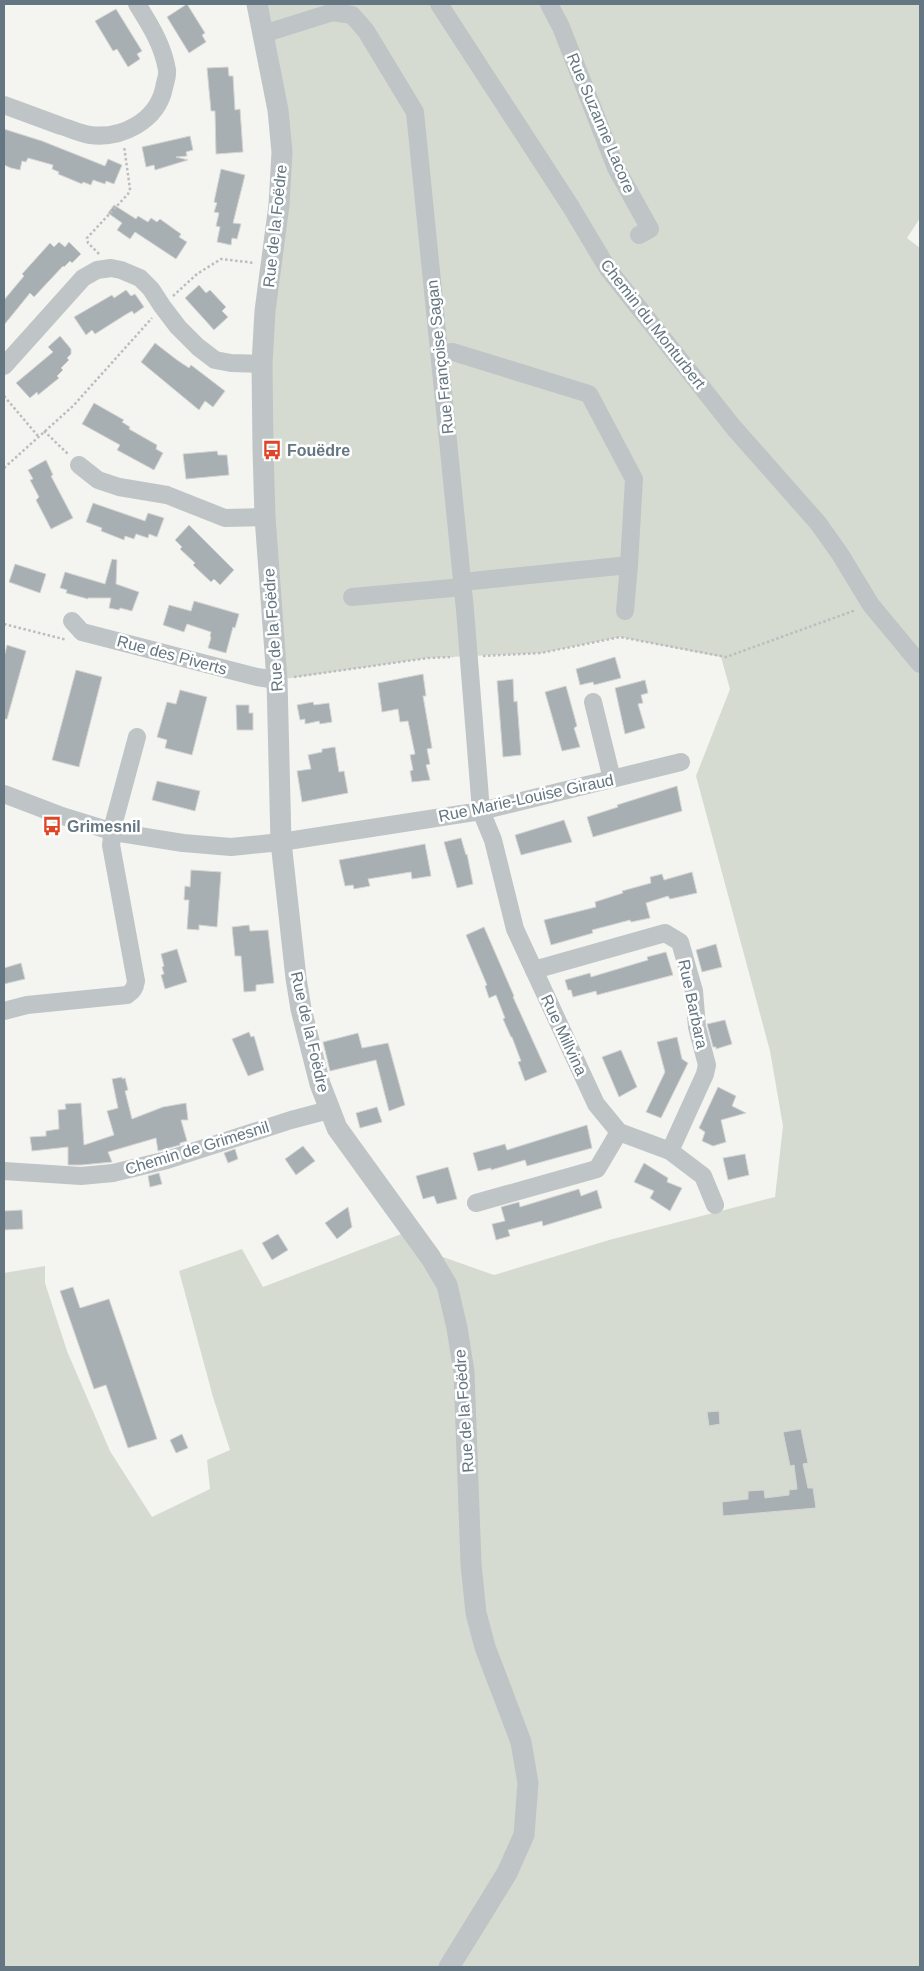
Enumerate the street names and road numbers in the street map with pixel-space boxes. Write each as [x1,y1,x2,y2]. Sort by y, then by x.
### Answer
street label: Rue Suzanne Lacore [564,50,638,196]
street label: Rue de la Foëdre [260,164,290,288]
street label: Chemin du Monturbert [597,256,709,392]
street label: Rue Françoise Sagan [423,279,457,435]
street label: Rue de la Foëdre [260,568,286,692]
street label: Rue des Piverts [115,632,229,678]
street label: Rue Marie-Louise Giraud [437,771,615,825]
street label: Rue Barbara [675,958,711,1050]
street label: Rue de la Foëdre [288,970,332,1094]
street label: Rue Millvina [538,992,590,1078]
street label: Chemin de Grimesnil [123,1118,271,1178]
street label: Rue de la Foëdre [451,1349,477,1473]

